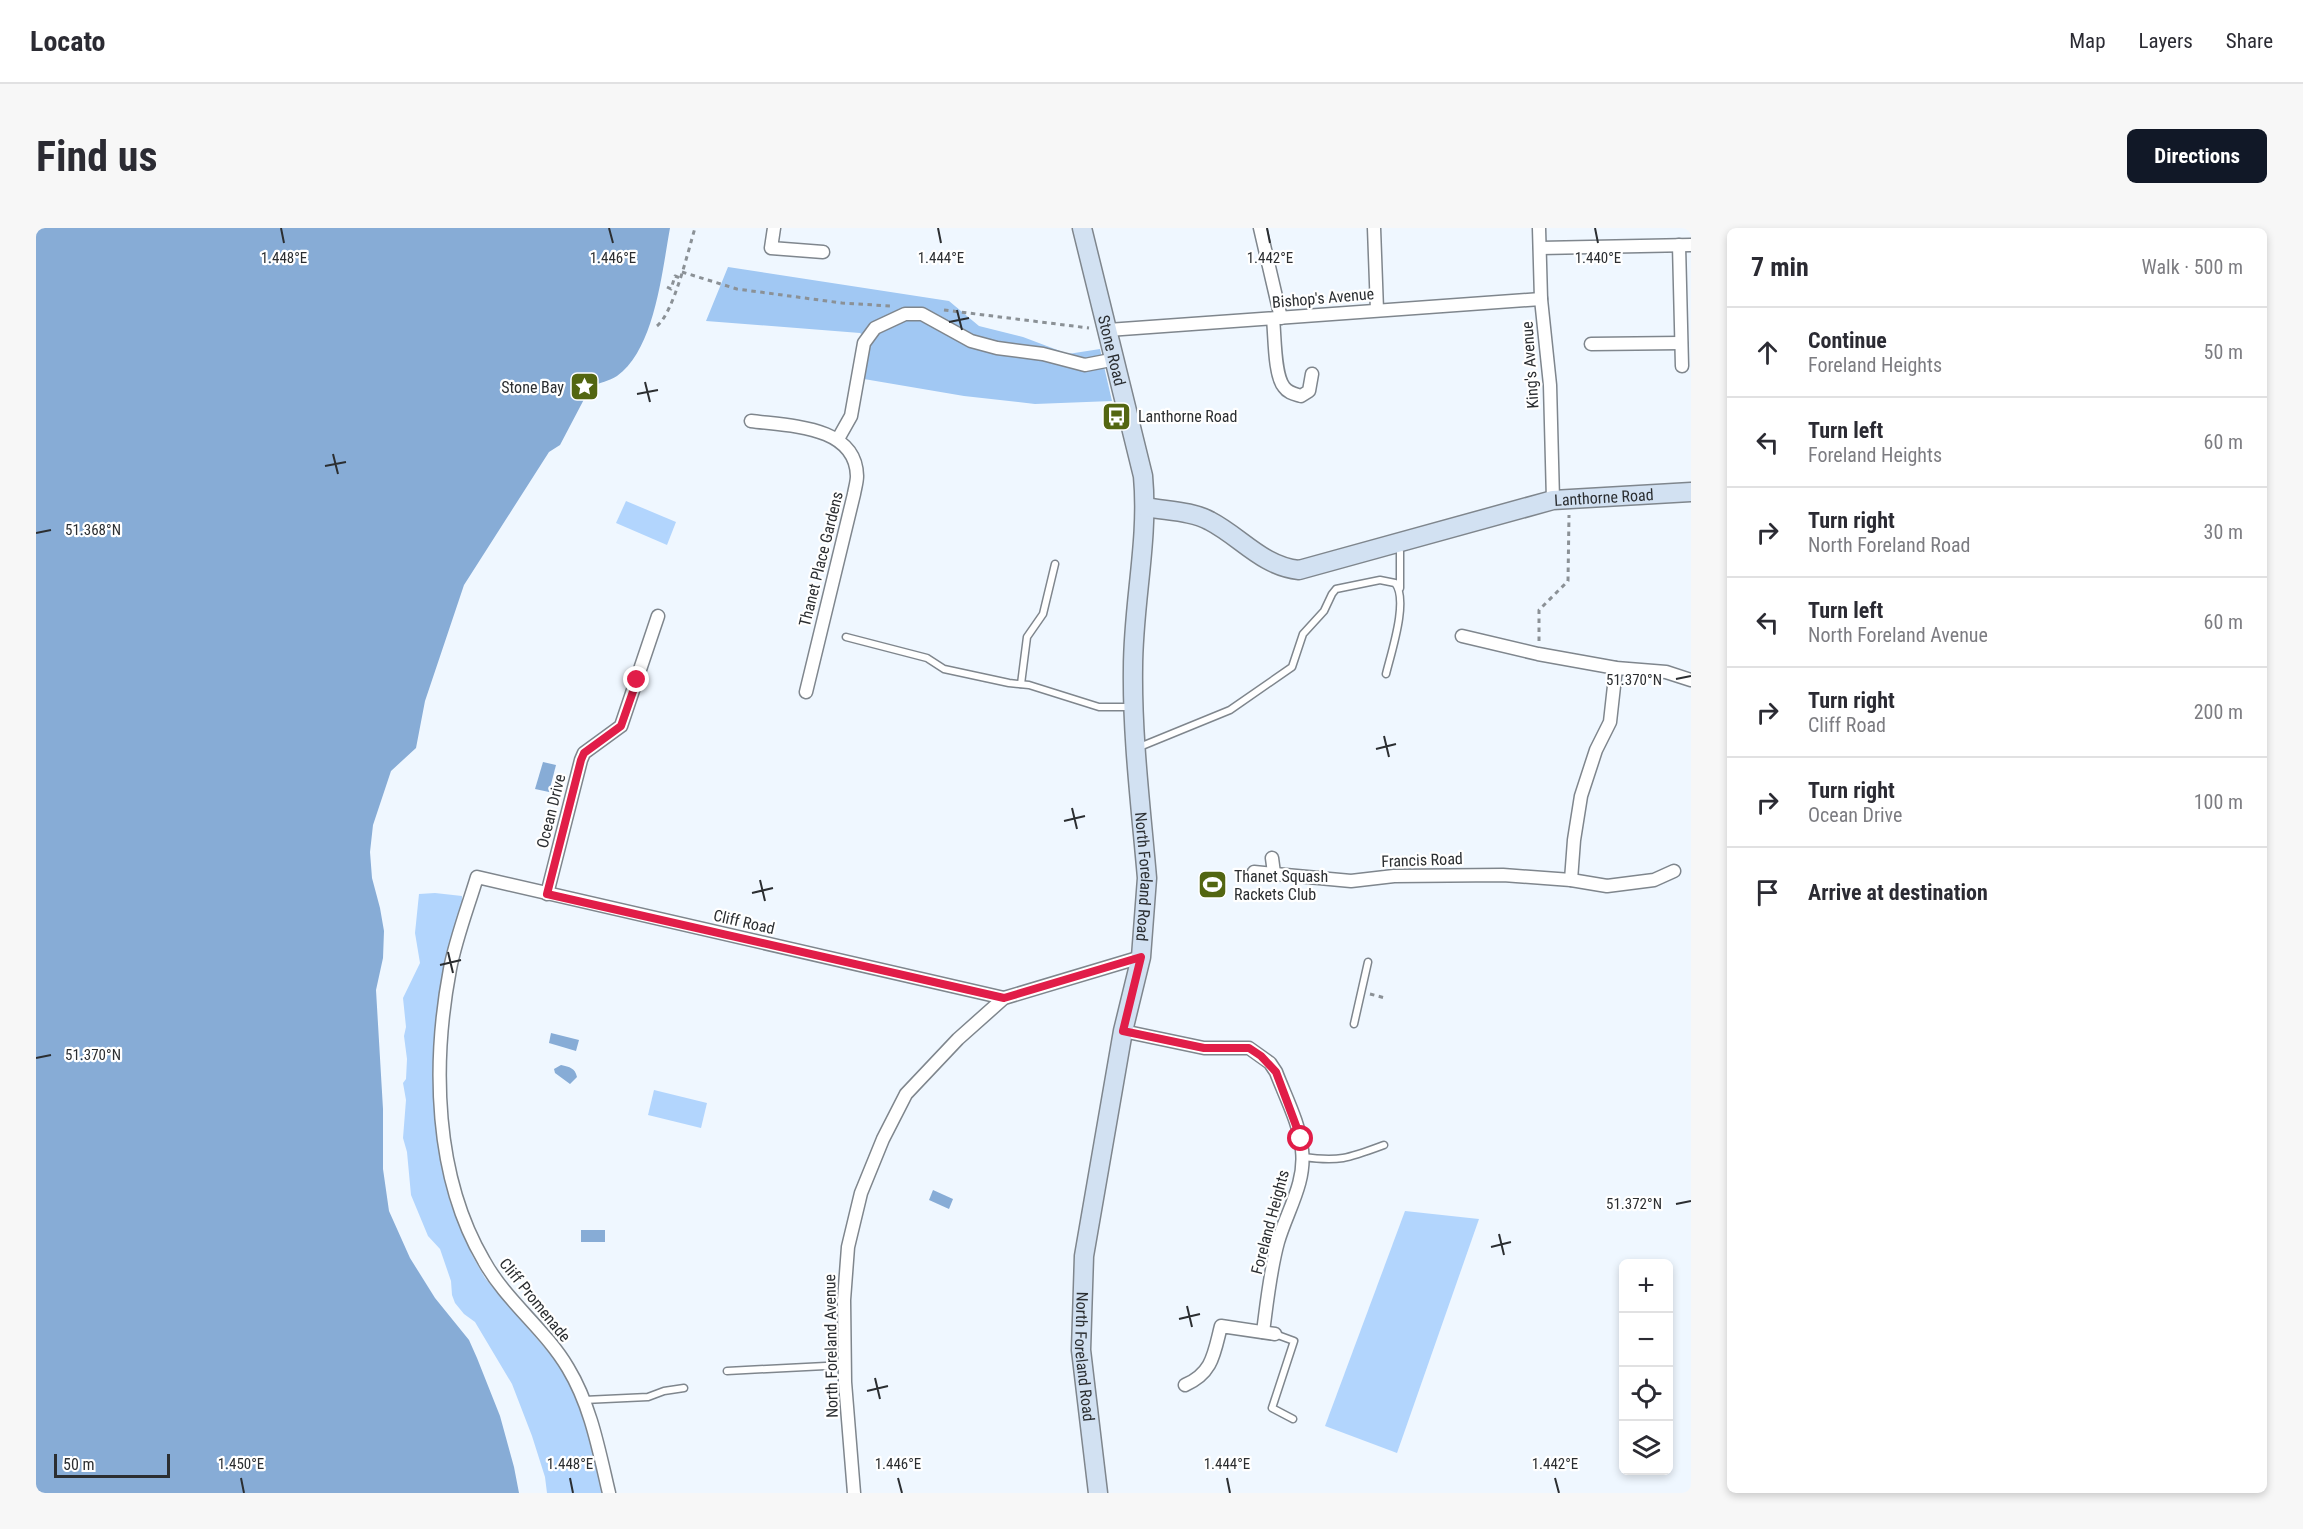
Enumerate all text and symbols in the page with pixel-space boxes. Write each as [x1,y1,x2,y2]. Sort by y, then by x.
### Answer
text: Locato [30,25,106,58]
text: Map [2069,29,2106,53]
text: Layers [2139,29,2193,53]
text: Share [2226,29,2273,53]
button: Directions [2127,129,2267,183]
text: Find us [36,132,157,181]
text: 1.448°E [261,249,307,267]
text: 1.446°E [590,249,636,267]
text: 1.444°E [918,249,964,267]
text: 1.442°E [1247,249,1293,267]
text: 1.440°E [1575,249,1621,267]
text: 7 min [1751,252,1809,282]
text: Walk · 500 m [2142,255,2243,279]
street label: Bishop's Avenue [1271,284,1375,312]
street label: Stone Road [1094,313,1130,388]
street label: King's Avenue [1517,321,1543,409]
text: Continue [1808,328,1887,353]
icon: ahead [1751,336,1784,369]
text: 50 m [2204,340,2243,364]
text: Foreland Heights [1808,353,1942,377]
place icon: Stone Bay [569,371,601,403]
place label: Stone Bay [501,378,564,397]
bus stop icon: Lanthorne Road [1101,400,1133,432]
place label: Lanthorne Road [1138,407,1237,426]
text: Turn left [1808,418,1883,443]
icon: left [1751,426,1784,459]
text: 60 m [2204,430,2243,454]
text: Foreland Heights [1808,443,1942,467]
street label: Lanthorne Road [1554,485,1654,509]
street label: Thanet Place Gardens [795,490,847,628]
text: Turn right [1808,508,1895,533]
icon: right [1751,516,1784,549]
text: 30 m [2204,520,2243,544]
text: 51.368°N [65,521,121,539]
text: North Foreland Road [1808,533,1970,557]
text: Turn left [1808,598,1883,623]
icon: left [1751,606,1784,639]
text: 60 m [2204,610,2243,634]
text: North Foreland Avenue [1808,623,1988,647]
route end [623,666,649,692]
text: 51.370°N [1606,671,1662,689]
text: Turn right [1808,688,1895,713]
icon: right [1751,696,1784,729]
text: 200 m [2194,700,2243,724]
text: Cliff Road [1808,713,1886,737]
street label: Ocean Drive [533,772,569,850]
text: Turn right [1808,778,1895,803]
icon: right [1751,786,1784,819]
text: 100 m [2194,790,2243,814]
text: Ocean Drive [1808,803,1902,827]
street label: North Foreland Road [1131,811,1157,942]
street label: Francis Road [1381,849,1463,871]
place label: Thanet Squash Rackets Club [1234,867,1328,904]
sports icon: Thanet Squash Rackets Club [1197,869,1229,901]
icon: arrive [1751,876,1784,909]
text: Arrive at destination [1808,880,1988,905]
street label: Cliff Road [711,906,777,938]
text: 51.370°N [65,1046,121,1064]
route start [1287,1125,1313,1151]
street label: Foreland Heights [1247,1168,1293,1276]
text: 51.372°N [1606,1195,1662,1213]
street label: Cliff Promenade [495,1254,575,1346]
map controls [1619,1259,1673,1475]
button: + [1619,1259,1673,1313]
street label: North Foreland Avenue [820,1274,842,1418]
street label: North Foreland Road [1071,1291,1099,1422]
button: − [1619,1313,1673,1367]
button: locate [1619,1367,1673,1421]
button: layers [1619,1421,1673,1475]
scale bar [54,1451,170,1478]
text: 50 m [63,1455,95,1474]
text: 1.450°E [218,1455,264,1473]
text: 1.448°E [547,1455,593,1473]
text: 1.446°E [875,1455,921,1473]
text: 1.444°E [1204,1455,1250,1473]
text: 1.442°E [1532,1455,1578,1473]

